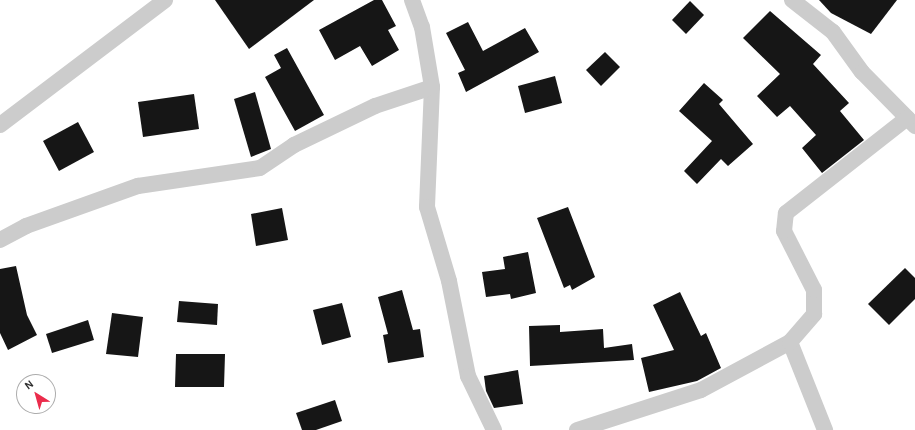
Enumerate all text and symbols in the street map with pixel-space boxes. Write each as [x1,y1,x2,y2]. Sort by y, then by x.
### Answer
north arrow [16,374,56,414]
text: N [22,377,36,392]

